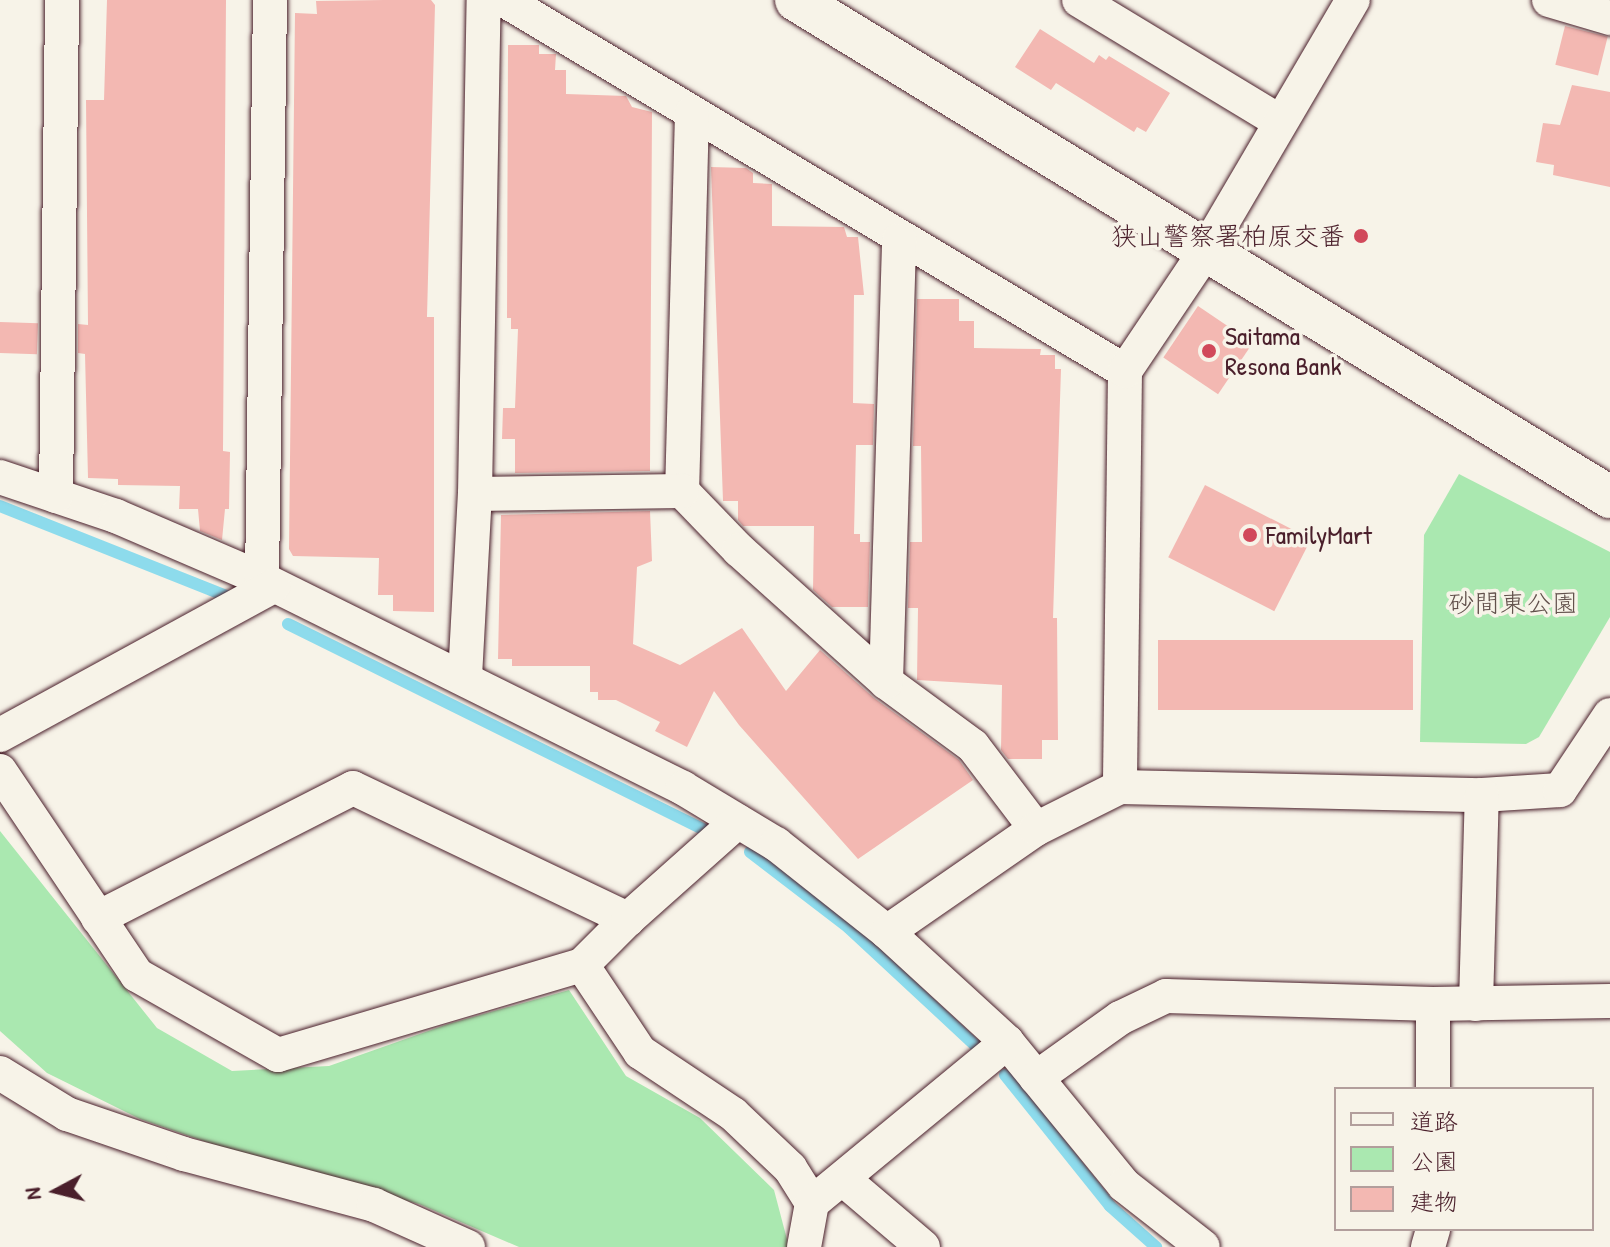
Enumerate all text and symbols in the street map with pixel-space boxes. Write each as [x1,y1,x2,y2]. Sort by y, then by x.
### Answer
place label: 狭山警察署柏原交番 [1111,220,1345,252]
marker: 狭山警察署柏原交番 [1352,227,1370,245]
place label: Saitama Resona Bank [1225,320,1341,382]
marker: Saitama Resona Bank [1200,342,1218,360]
place label: FamilyMart [1266,519,1372,551]
marker: FamilyMart [1241,526,1259,544]
park label: 砂間東公園 [1448,587,1578,619]
legend [1334,1087,1594,1231]
text: 道路 [1410,1105,1458,1137]
text: 公園 [1410,1145,1458,1177]
north arrow [16,1151,96,1231]
text: 建物 [1410,1185,1458,1217]
text: N [17,1186,48,1202]

